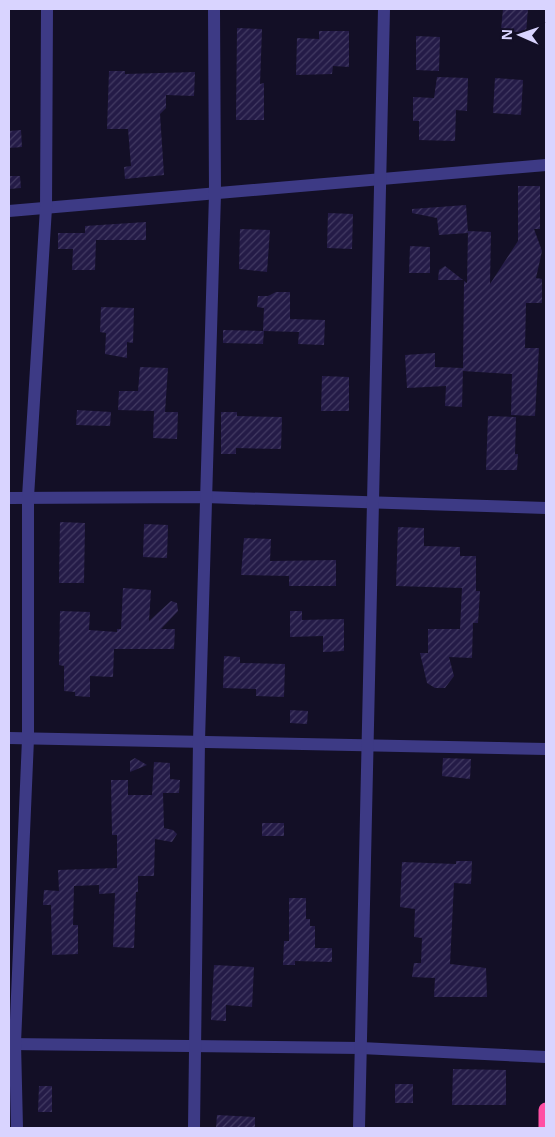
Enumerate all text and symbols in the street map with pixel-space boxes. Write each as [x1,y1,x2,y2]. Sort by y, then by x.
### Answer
north arrow [495,10,545,60]
text: N [497,29,516,41]

